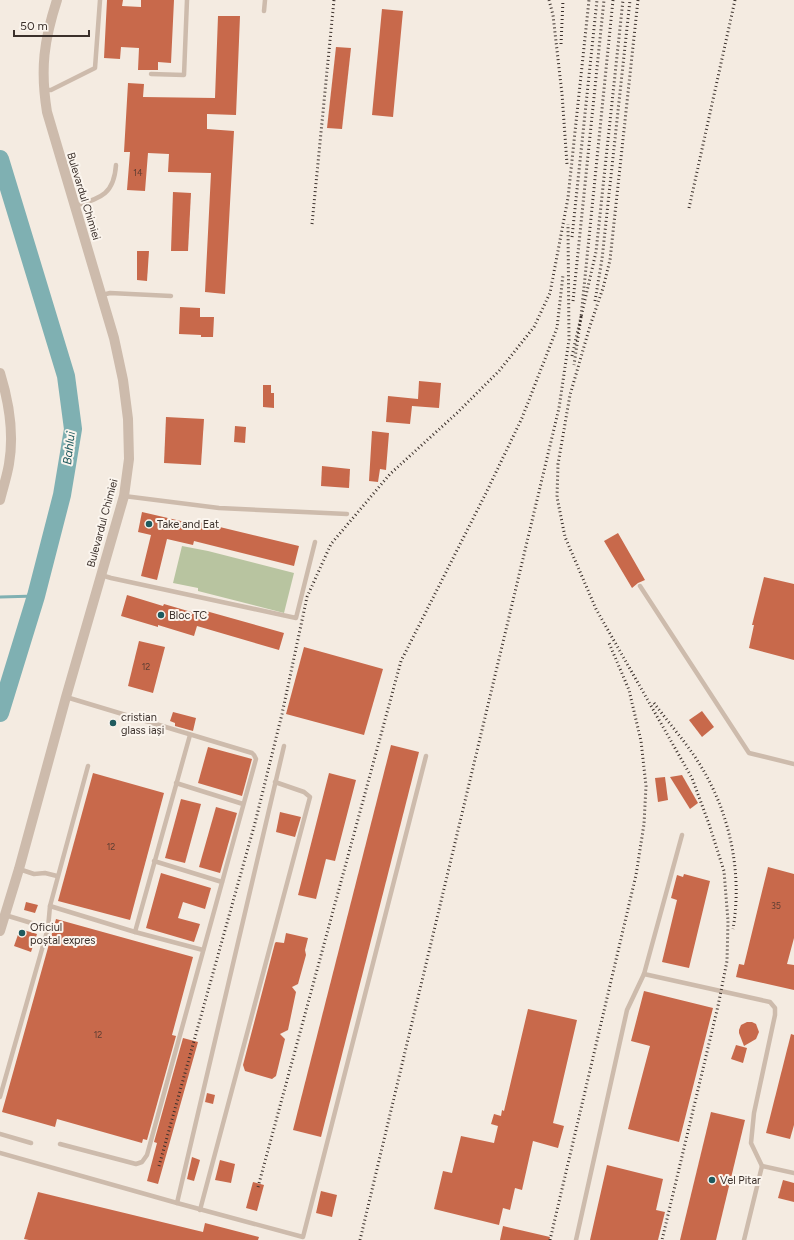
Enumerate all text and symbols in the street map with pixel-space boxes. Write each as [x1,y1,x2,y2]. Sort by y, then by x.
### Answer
scale bar [14,12,89,38]
text: 50 m [20,19,48,33]
street label: Bulevardul Chimiei [64,151,103,241]
house number: 14 [133,167,143,178]
water label: Bahlui [60,430,78,465]
street label: Bulevardul Chimiei [84,478,121,569]
place label: Take and Eat [157,518,219,531]
marker: Take and Eat [144,519,154,529]
place label: Bloc TC [169,609,207,622]
marker: Bloc TC [156,610,166,620]
house number: 12 [142,661,150,672]
place label: cristian glass iași [121,711,164,737]
marker: cristian glass iași [108,718,118,728]
house number: 12 [107,841,115,852]
house number: 35 [771,900,781,911]
place label: Oficiul poștal expres [30,921,95,947]
marker: Oficiul poștal expres [17,928,27,938]
house number: 12 [94,1029,102,1040]
place label: Vel Pitar [720,1174,761,1187]
marker: Vel Pitar [707,1175,717,1185]

